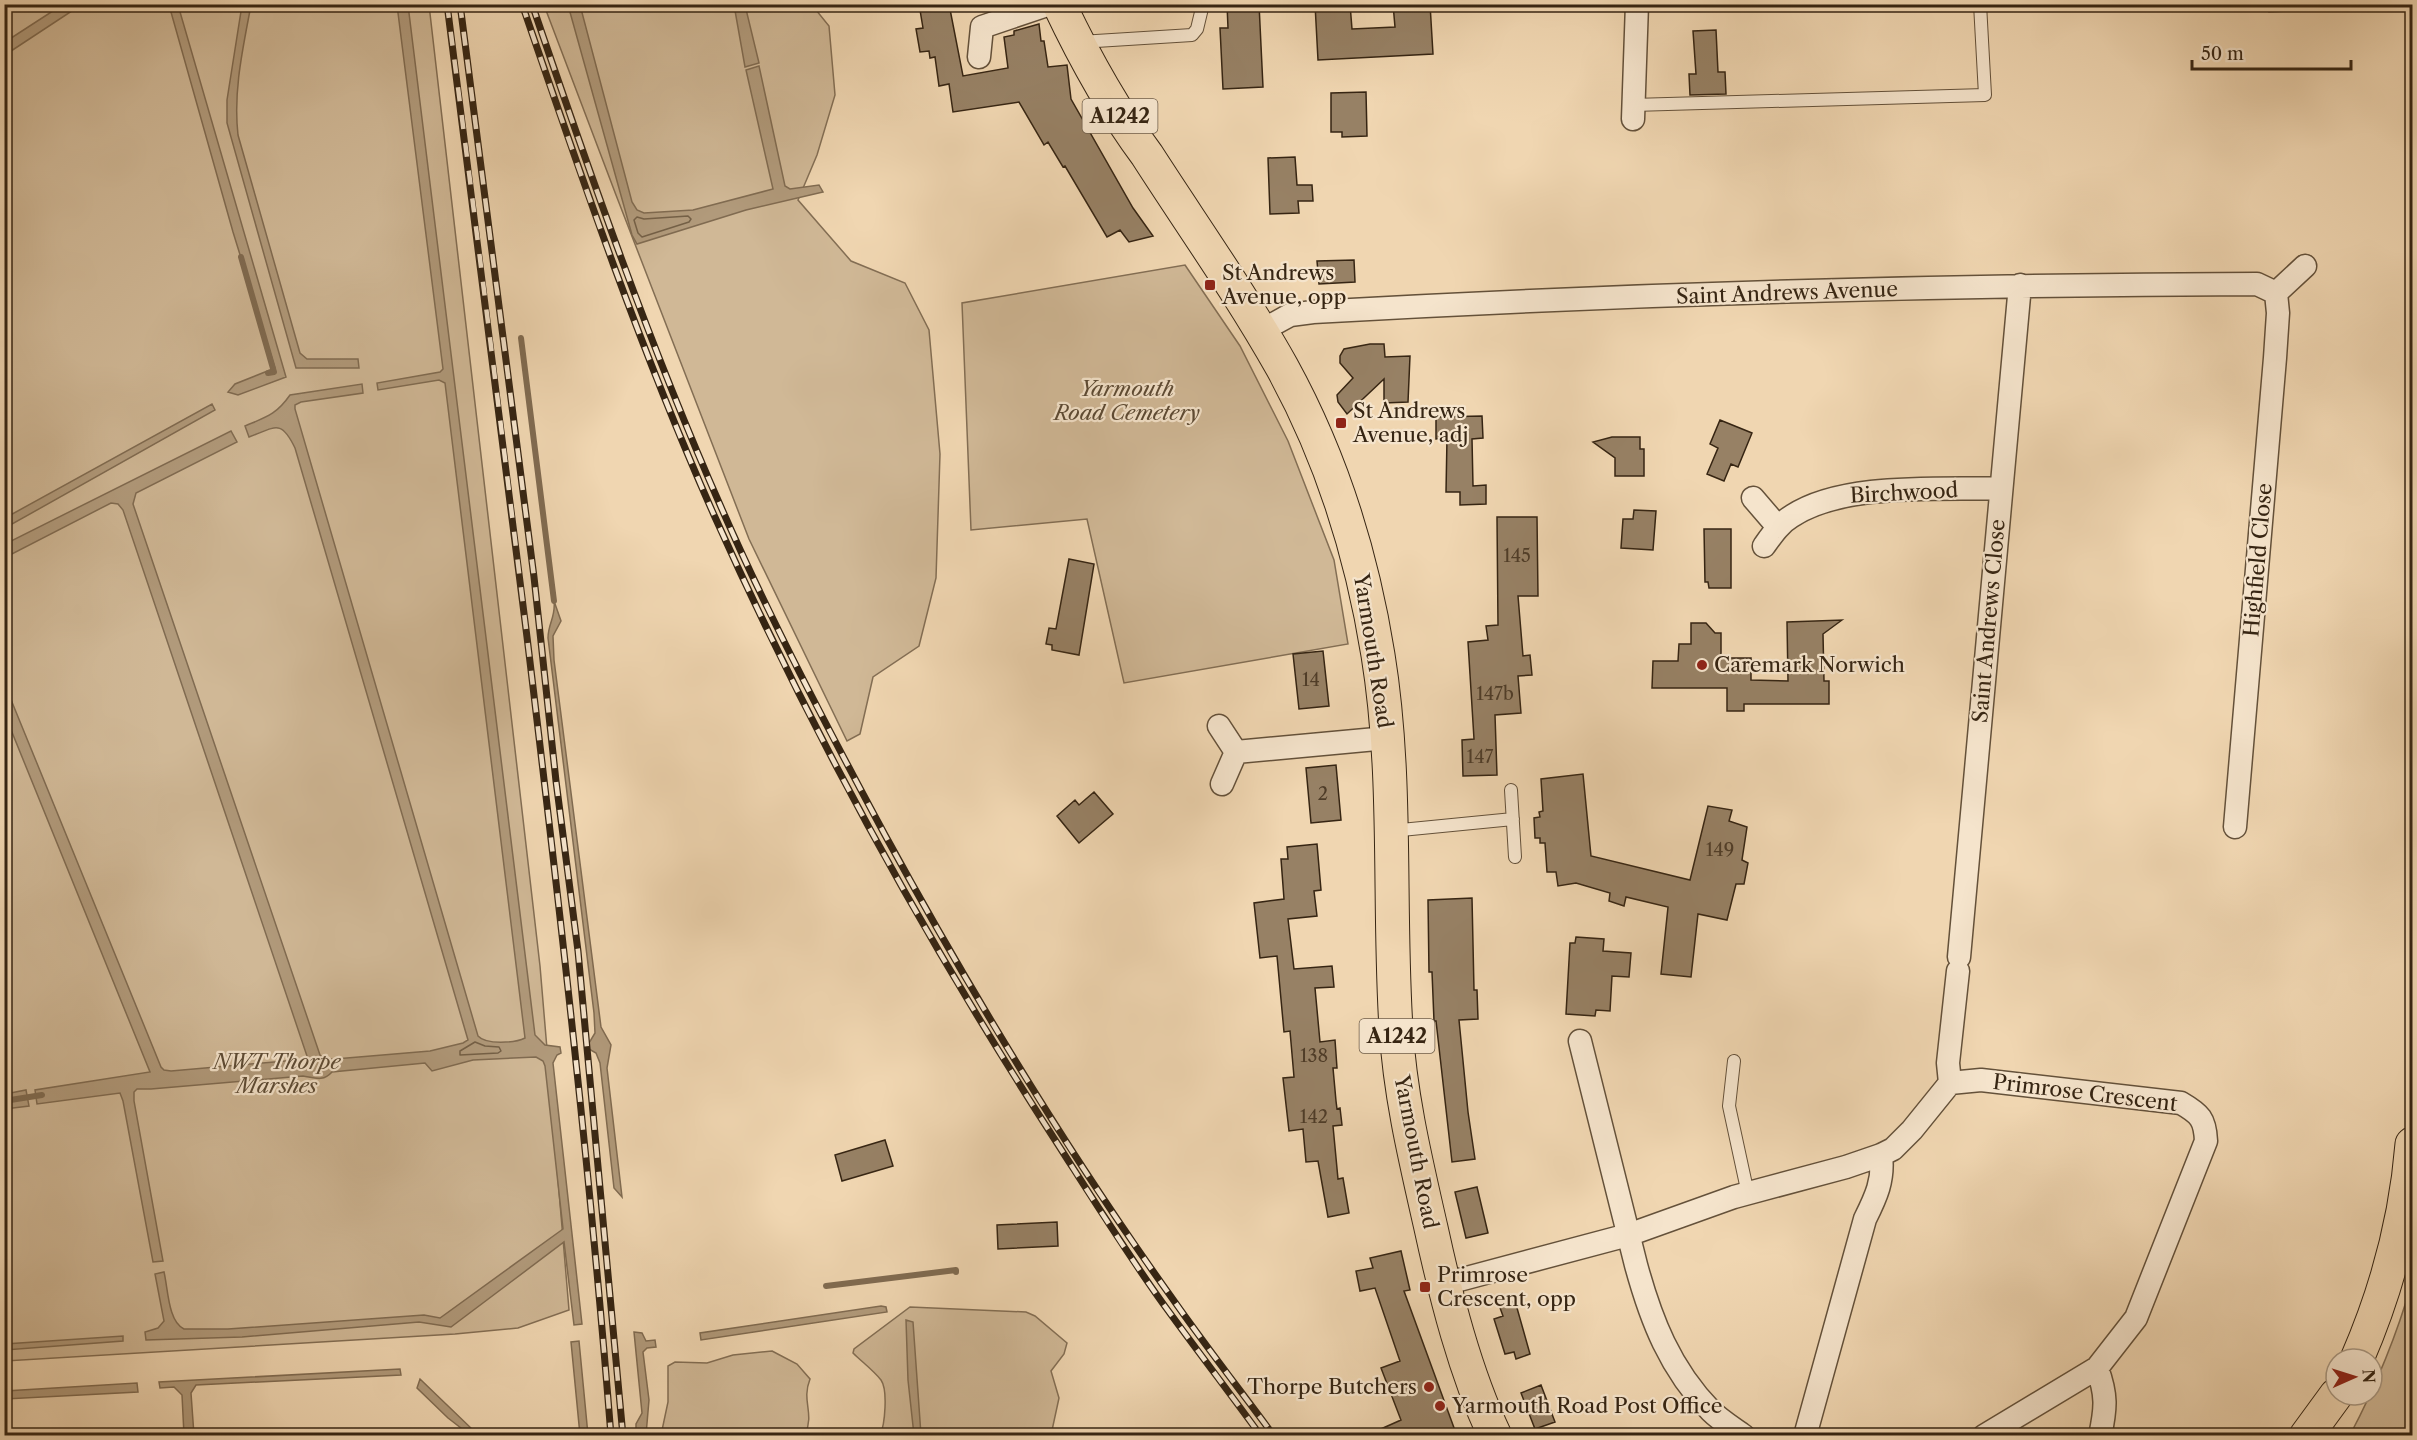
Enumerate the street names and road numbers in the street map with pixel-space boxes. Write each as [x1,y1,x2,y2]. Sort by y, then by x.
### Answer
road number: A1242 [1082,99,1158,133]
street label: Saint Andrews Avenue [1675,276,1898,309]
street label: Birchwood [1849,477,1959,508]
street label: Highfield Close [2238,482,2277,638]
street label: Saint Andrews Close [1967,518,2010,724]
street label: Yarmouth Road [1349,571,1398,730]
road number: A1242 [1360,1019,1434,1053]
street label: Primrose Crescent [1991,1069,2179,1116]
street label: Yarmouth Road [1389,1072,1444,1231]

